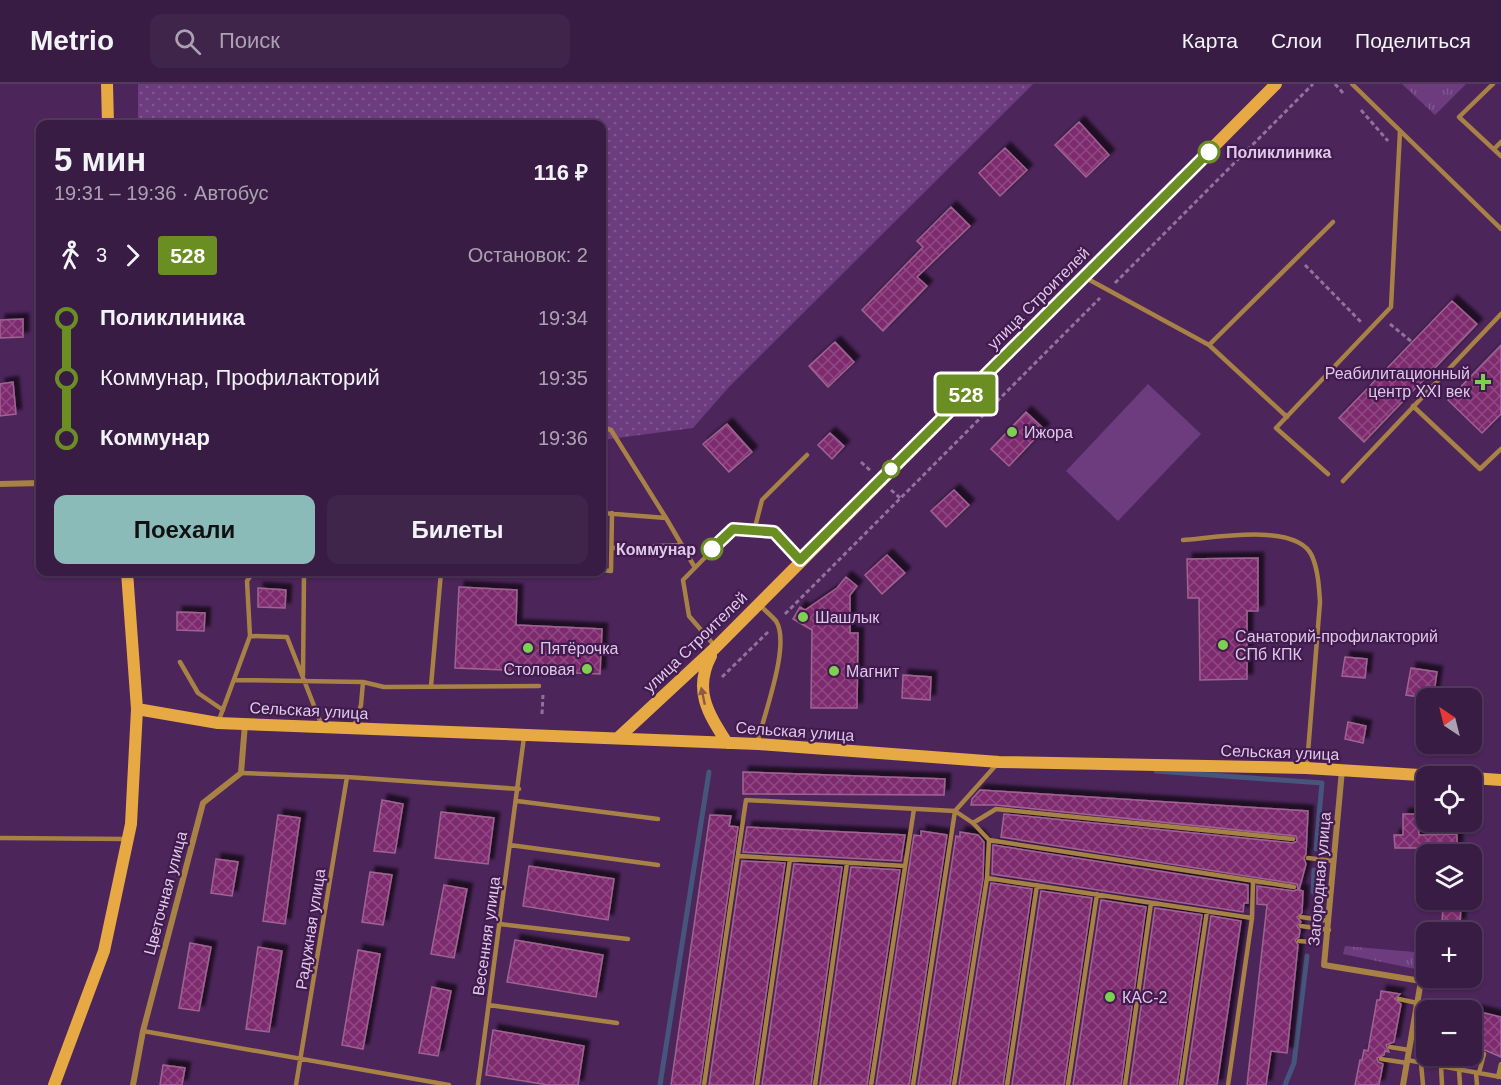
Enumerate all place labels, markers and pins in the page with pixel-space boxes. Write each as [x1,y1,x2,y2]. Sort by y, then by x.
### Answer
marker: Поликлиника [1198,141,1220,163]
place label: Поликлиника [1226,144,1332,161]
place label: Реабилитационный центр ХХI век [1325,365,1471,400]
marker: Реабилитационный центр ХХI век [1474,373,1492,391]
place label: Ижора [1024,424,1073,441]
marker: Ижора [1005,425,1019,439]
unlabelled marker [882,460,900,478]
marker: Коммунар [701,538,723,560]
place label: Коммунар [616,541,696,558]
place label: Шашлык [815,609,880,626]
marker: Шашлык [796,610,810,624]
place label: Санаторий-профилакторий СПб КПК [1235,628,1438,663]
marker: Санаторий-профилакторий СПб КПК [1216,638,1230,652]
place label: Пятёрочка [540,640,619,657]
marker: Пятёрочка [521,641,535,655]
place label: Столовая [503,661,575,678]
marker: Столовая [580,662,594,676]
place label: Магнит [846,663,900,680]
marker: Магнит [827,664,841,678]
place label: КАС-2 [1122,989,1168,1006]
marker: КАС-2 [1103,990,1117,1004]

